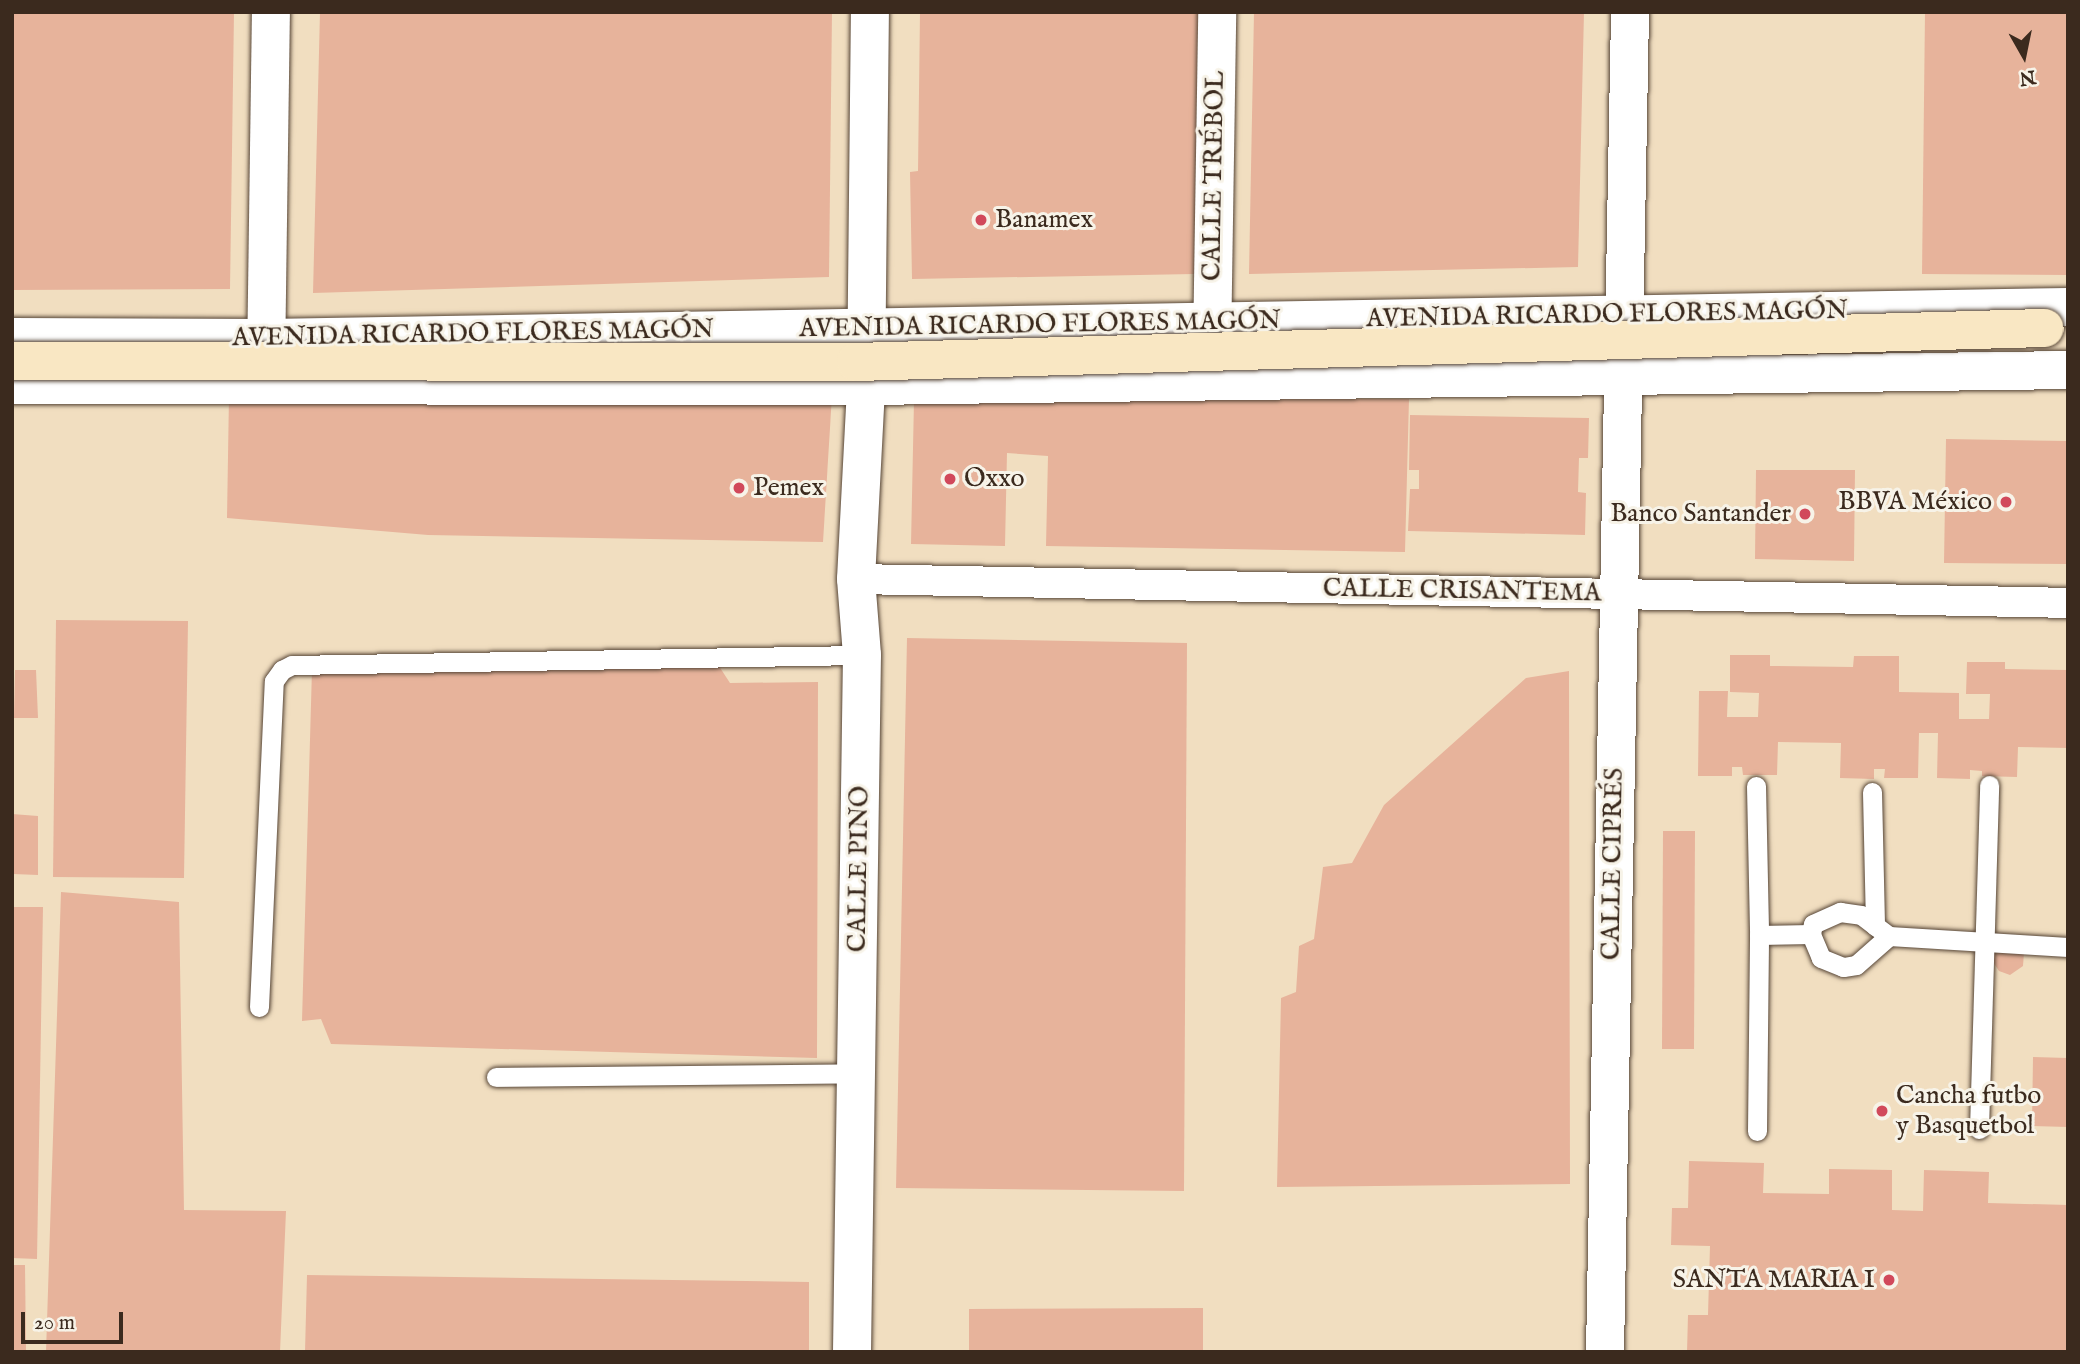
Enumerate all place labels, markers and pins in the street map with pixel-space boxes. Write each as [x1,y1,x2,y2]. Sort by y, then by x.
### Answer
place label: Banamex [995,204,1093,236]
marker: Banamex [973,212,989,228]
place label: Oxxo [964,463,1025,495]
marker: Oxxo [942,471,958,487]
place label: Pemex [753,472,824,504]
marker: Pemex [731,480,747,496]
place label: BBVA México [1838,486,1992,518]
marker: BBVA México [1998,494,2014,510]
place label: Banco Santander [1610,498,1791,530]
marker: Banco Santander [1797,506,1813,522]
place label: Cancha futbo y Basquetbol [1896,1080,2041,1142]
marker: Cancha futbo y Basquetbol [1874,1103,1890,1119]
place label: SANTA MARIA I [1673,1264,1875,1296]
marker: SANTA MARIA I [1881,1272,1897,1288]

